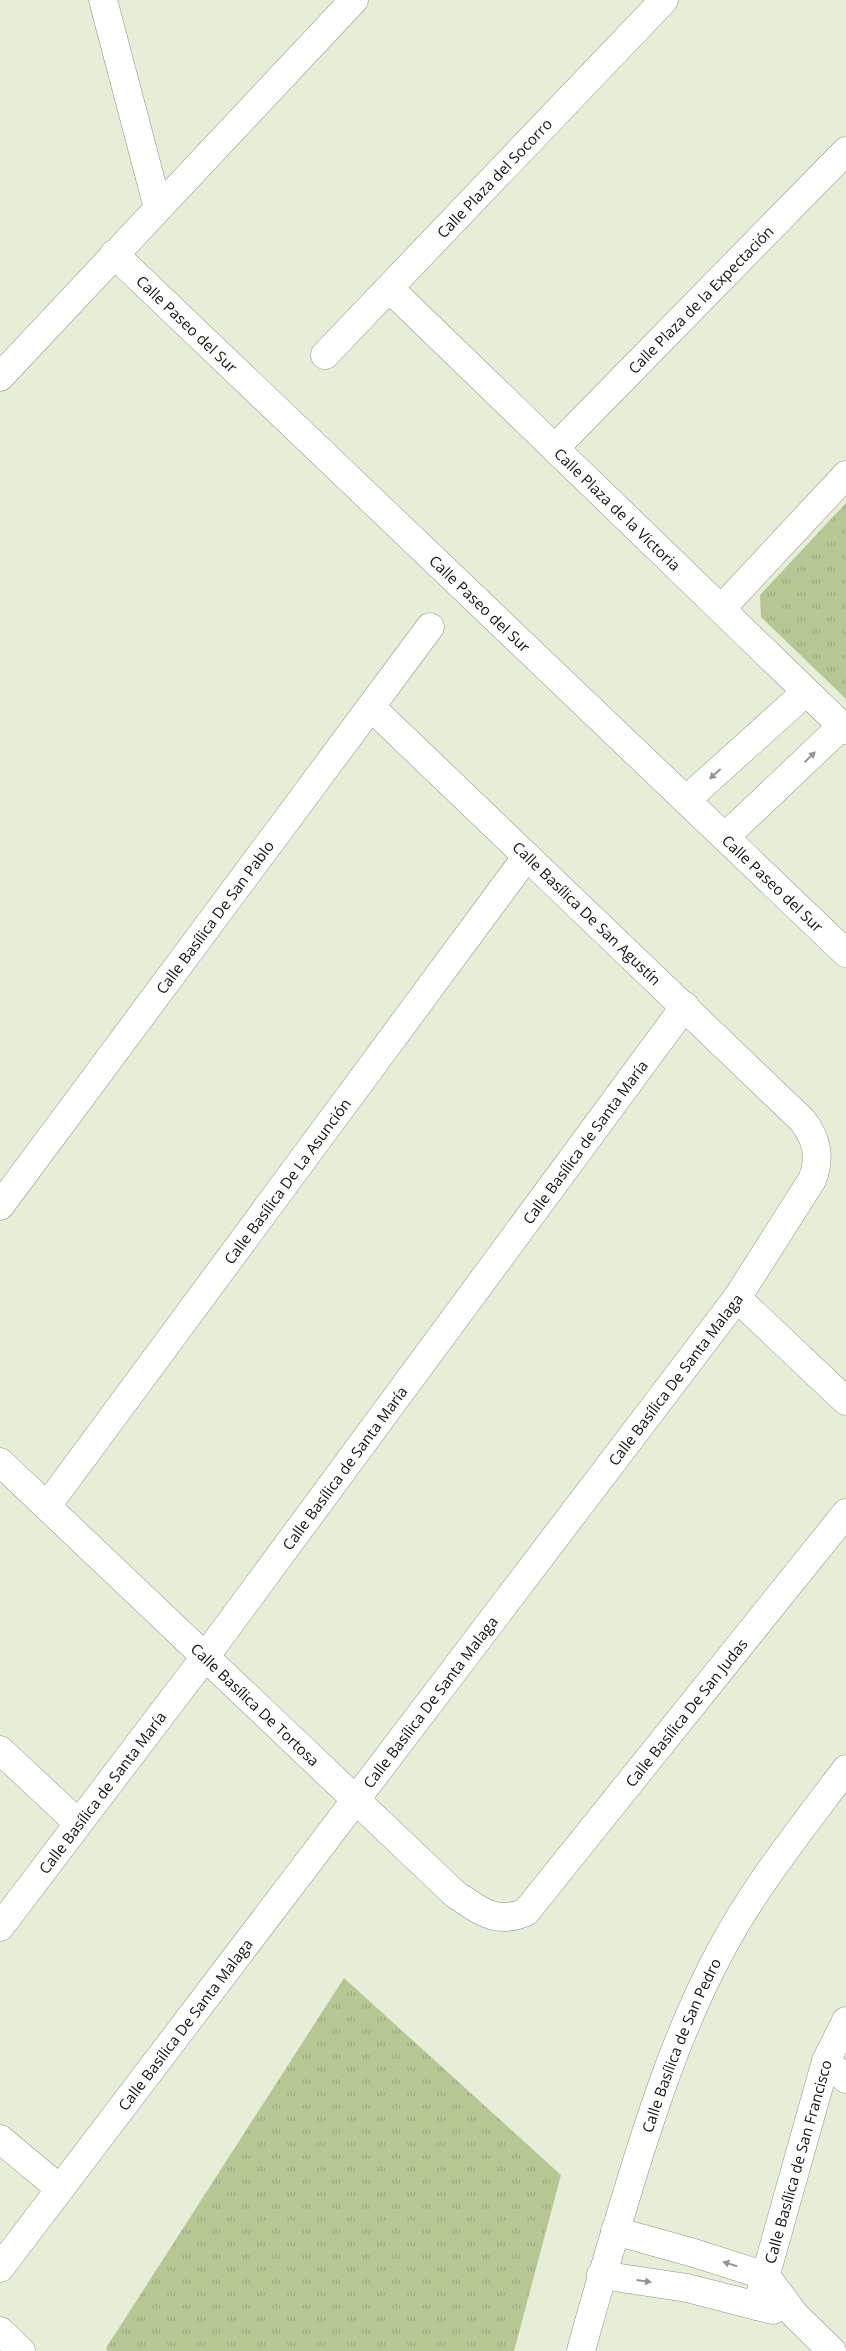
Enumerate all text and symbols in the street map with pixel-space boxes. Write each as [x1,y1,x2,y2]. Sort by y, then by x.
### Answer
street label: Calle Plaza del Socorro [432,114,556,242]
street label: Calle Plaza de la Expectación [624,221,778,378]
street label: Calle Paseo del Sur [132,271,242,377]
street label: Calle Plaza de la Victoria [550,443,685,575]
street label: Calle Paseo del Sur [425,550,535,656]
one-way arrow [804,751,816,763]
one-way arrow [710,768,722,780]
street label: Calle Paseo del Sur [718,830,828,936]
street label: Calle Basílica De San Pablo [151,836,278,998]
street label: Calle Basílica De San Agustín [509,837,665,989]
street label: Calle Basílica de Santa María [518,1056,652,1228]
street label: Calle Basílica De La Asunción [219,1094,355,1268]
street label: Calle Basílica De Santa Malaga [603,1289,747,1469]
street label: Calle Basílica de Santa María [277,1382,411,1554]
street label: Calle Basílica De Santa Malaga [358,1612,502,1792]
street label: Calle Basílica De San Judas [621,1634,752,1791]
street label: Calle Basílica De Tortosa [187,1638,324,1770]
street label: Calle Basílica de Santa María [34,1707,170,1878]
street label: Calle Basílica De Santa Malaga [113,1934,257,2114]
street label: Calle Basílica de San Pedro [637,1954,725,2135]
street label: Calle Basílica de San Francisco [759,2057,836,2266]
one-way arrow [722,2260,737,2268]
one-way arrow [636,2278,652,2286]

